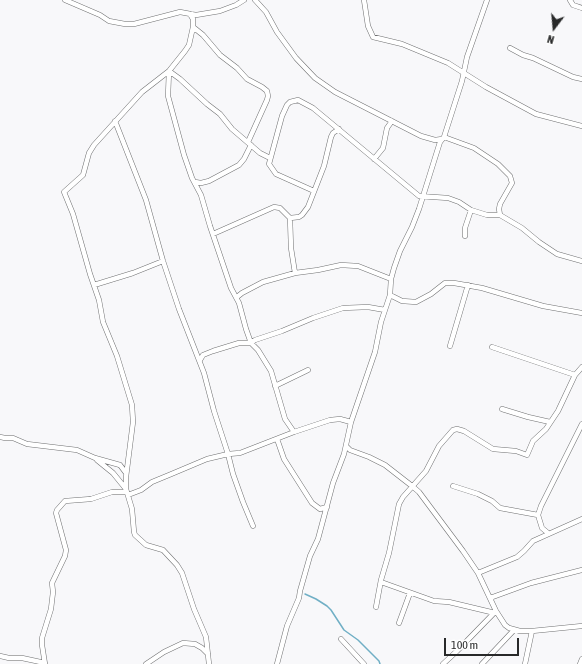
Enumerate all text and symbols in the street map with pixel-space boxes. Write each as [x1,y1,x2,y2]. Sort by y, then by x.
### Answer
north arrow [534,8,574,48]
text: N [546,33,555,46]
scale bar [446,630,521,656]
text: 100 m [451,638,478,652]

